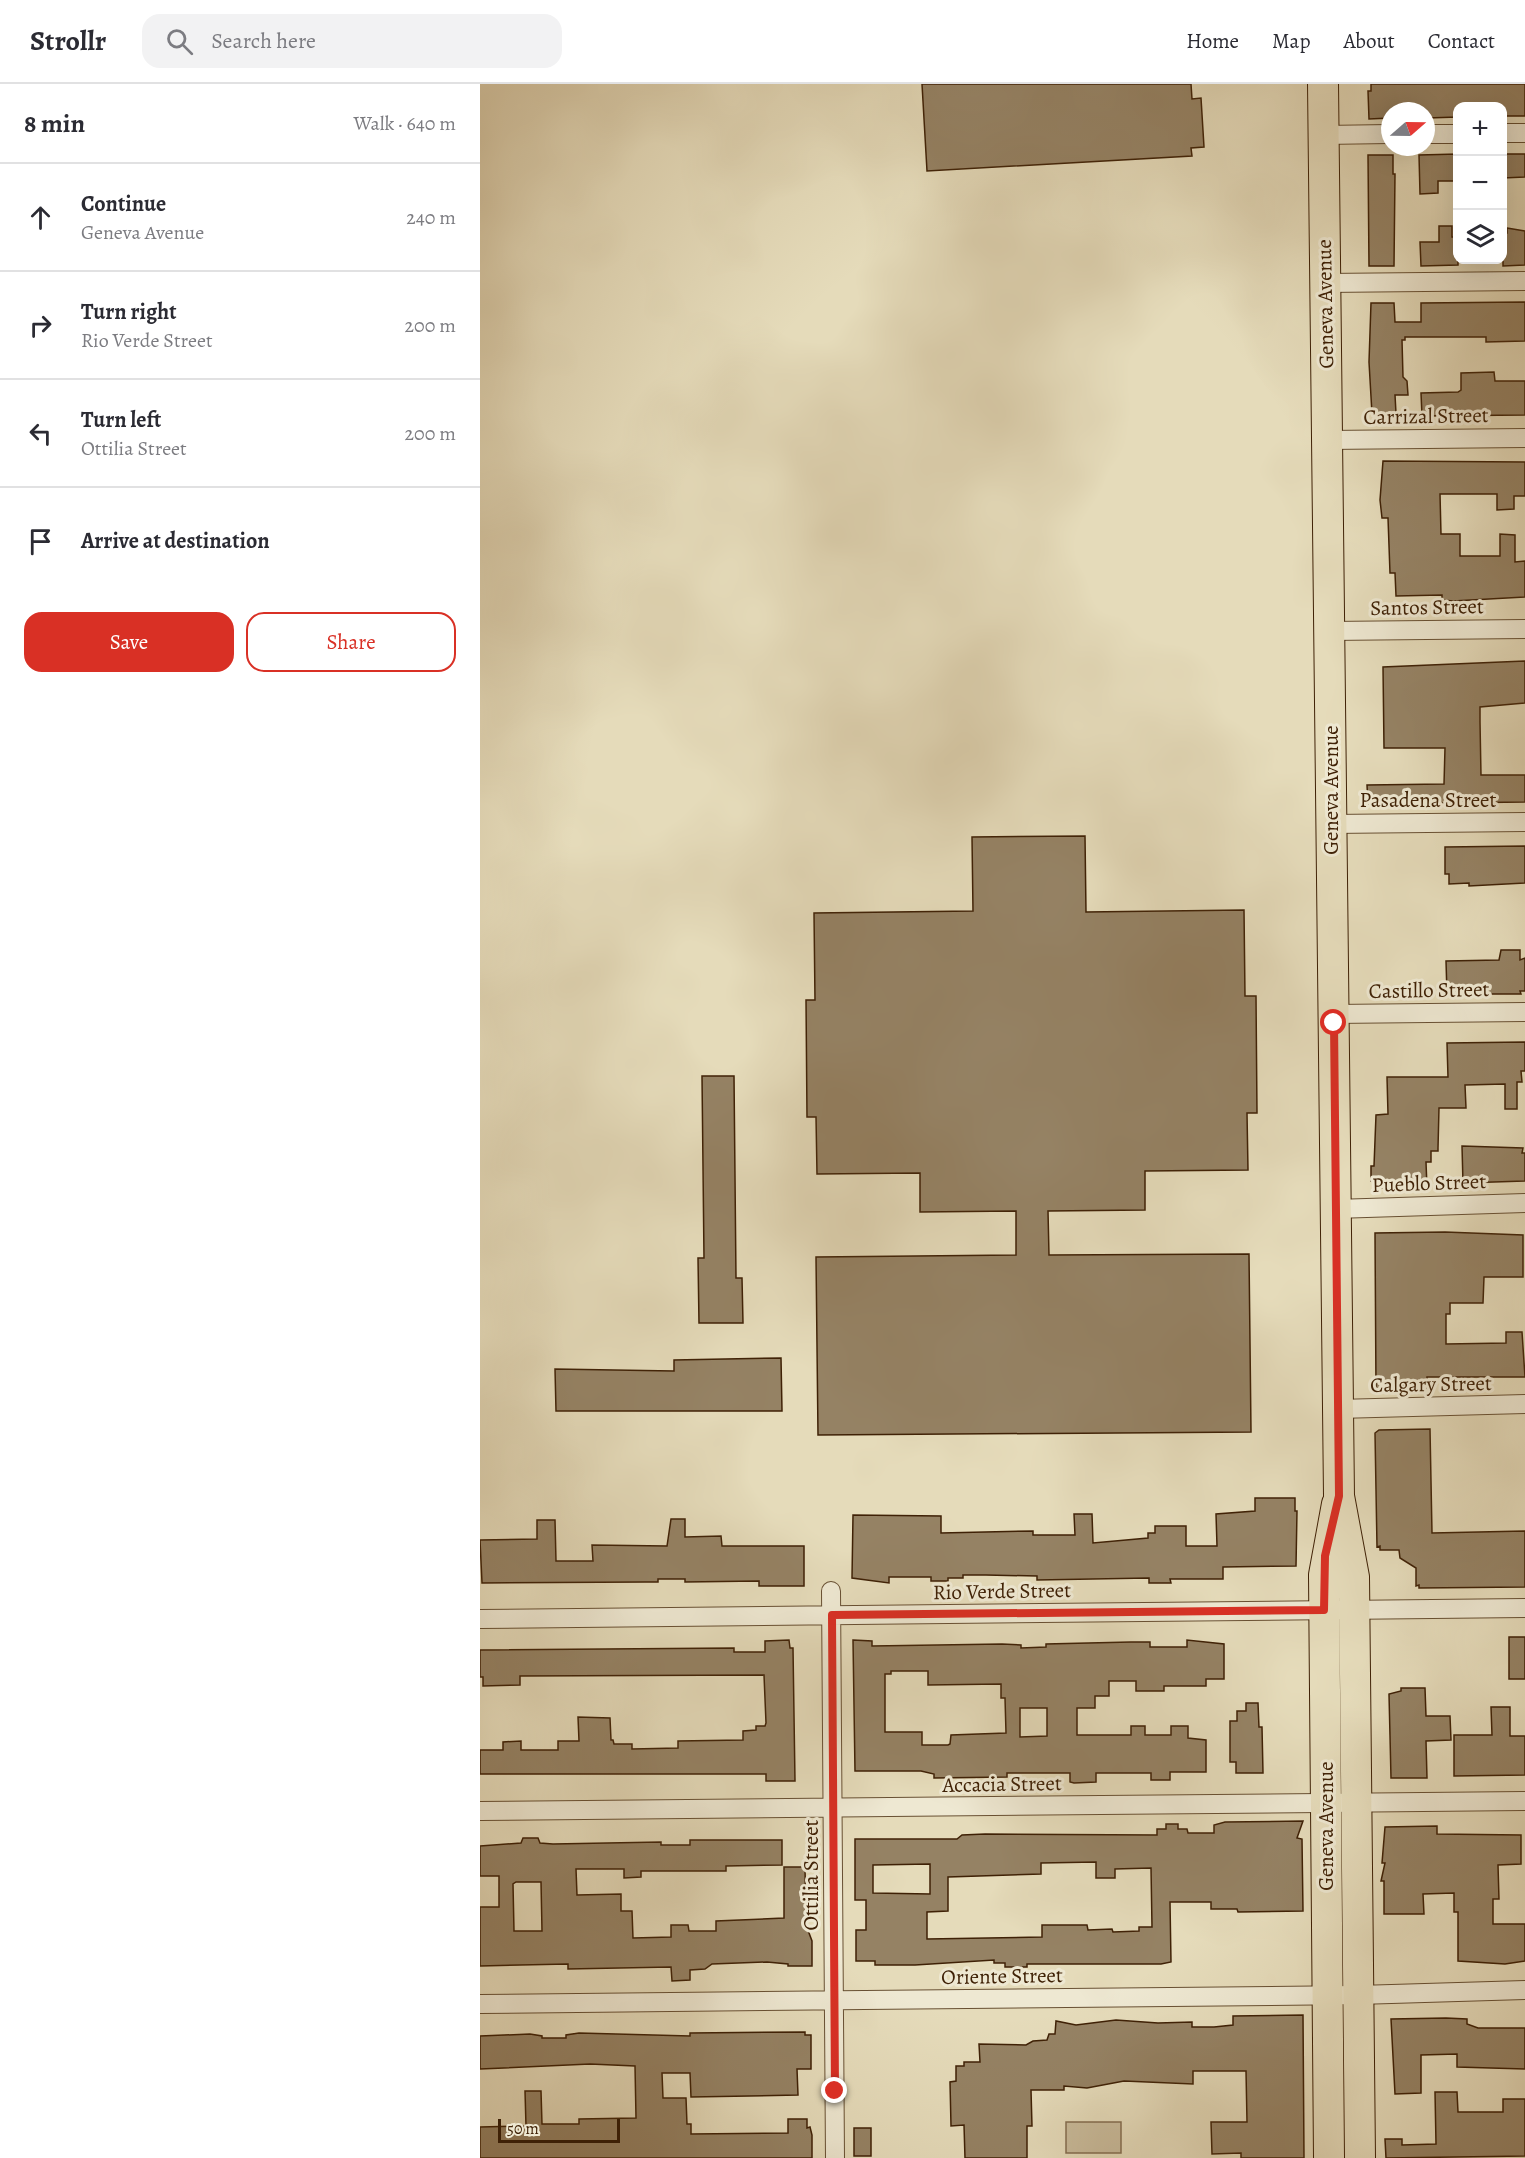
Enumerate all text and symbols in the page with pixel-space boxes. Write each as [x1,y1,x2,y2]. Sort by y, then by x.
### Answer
search box [142,14,562,68]
text: Strollr [30,22,106,60]
icon: search [163,25,196,58]
text: Search here [211,26,316,56]
text: Home [1186,27,1239,55]
text: Map [1272,27,1310,55]
text: About [1343,27,1395,55]
text: Contact [1428,27,1495,55]
north arrow [1381,102,1435,156]
map controls [1453,102,1507,264]
button: + [1453,102,1507,156]
text: 8 min [24,106,85,141]
text: Walk · 640 m [353,110,456,137]
button: − [1453,156,1507,210]
text: Continue [81,189,166,219]
icon: ahead [24,201,57,234]
text: 240 m [406,204,456,231]
button: layers [1453,210,1507,264]
text: Geneva Avenue [81,219,204,246]
street label: Geneva Avenue [1310,239,1340,369]
text: Turn right [81,297,177,327]
icon: right [24,309,57,342]
text: 200 m [405,312,456,339]
text: Rio Verde Street [81,327,213,354]
street label: Carrizal Street [1363,401,1489,431]
text: Turn left [81,405,161,435]
icon: left [24,417,57,450]
text: 200 m [405,420,456,447]
text: Ottilia Street [81,435,187,462]
icon: arrive [24,525,57,558]
text: Arrive at destination [81,526,270,556]
street label: Santos Street [1370,592,1484,622]
button: Save [24,612,234,672]
button: Share [246,612,456,672]
street label: Geneva Avenue [1317,725,1345,855]
street label: Pasadena Street [1360,786,1497,814]
street label: Castillo Street [1368,975,1490,1005]
route start [1320,1009,1346,1035]
street label: Pueblo Street [1371,1167,1487,1199]
street label: Calgary Street [1370,1369,1492,1399]
street label: Rio Verde Street [933,1576,1071,1606]
street label: Geneva Avenue [1312,1761,1340,1891]
street label: Accacia Street [941,1769,1062,1799]
street label: Ottilia Street [797,1819,825,1930]
street label: Oriente Street [941,1961,1063,1991]
route end [821,2077,847,2103]
scale bar [498,2116,620,2144]
text: 50 m [507,2118,539,2140]

